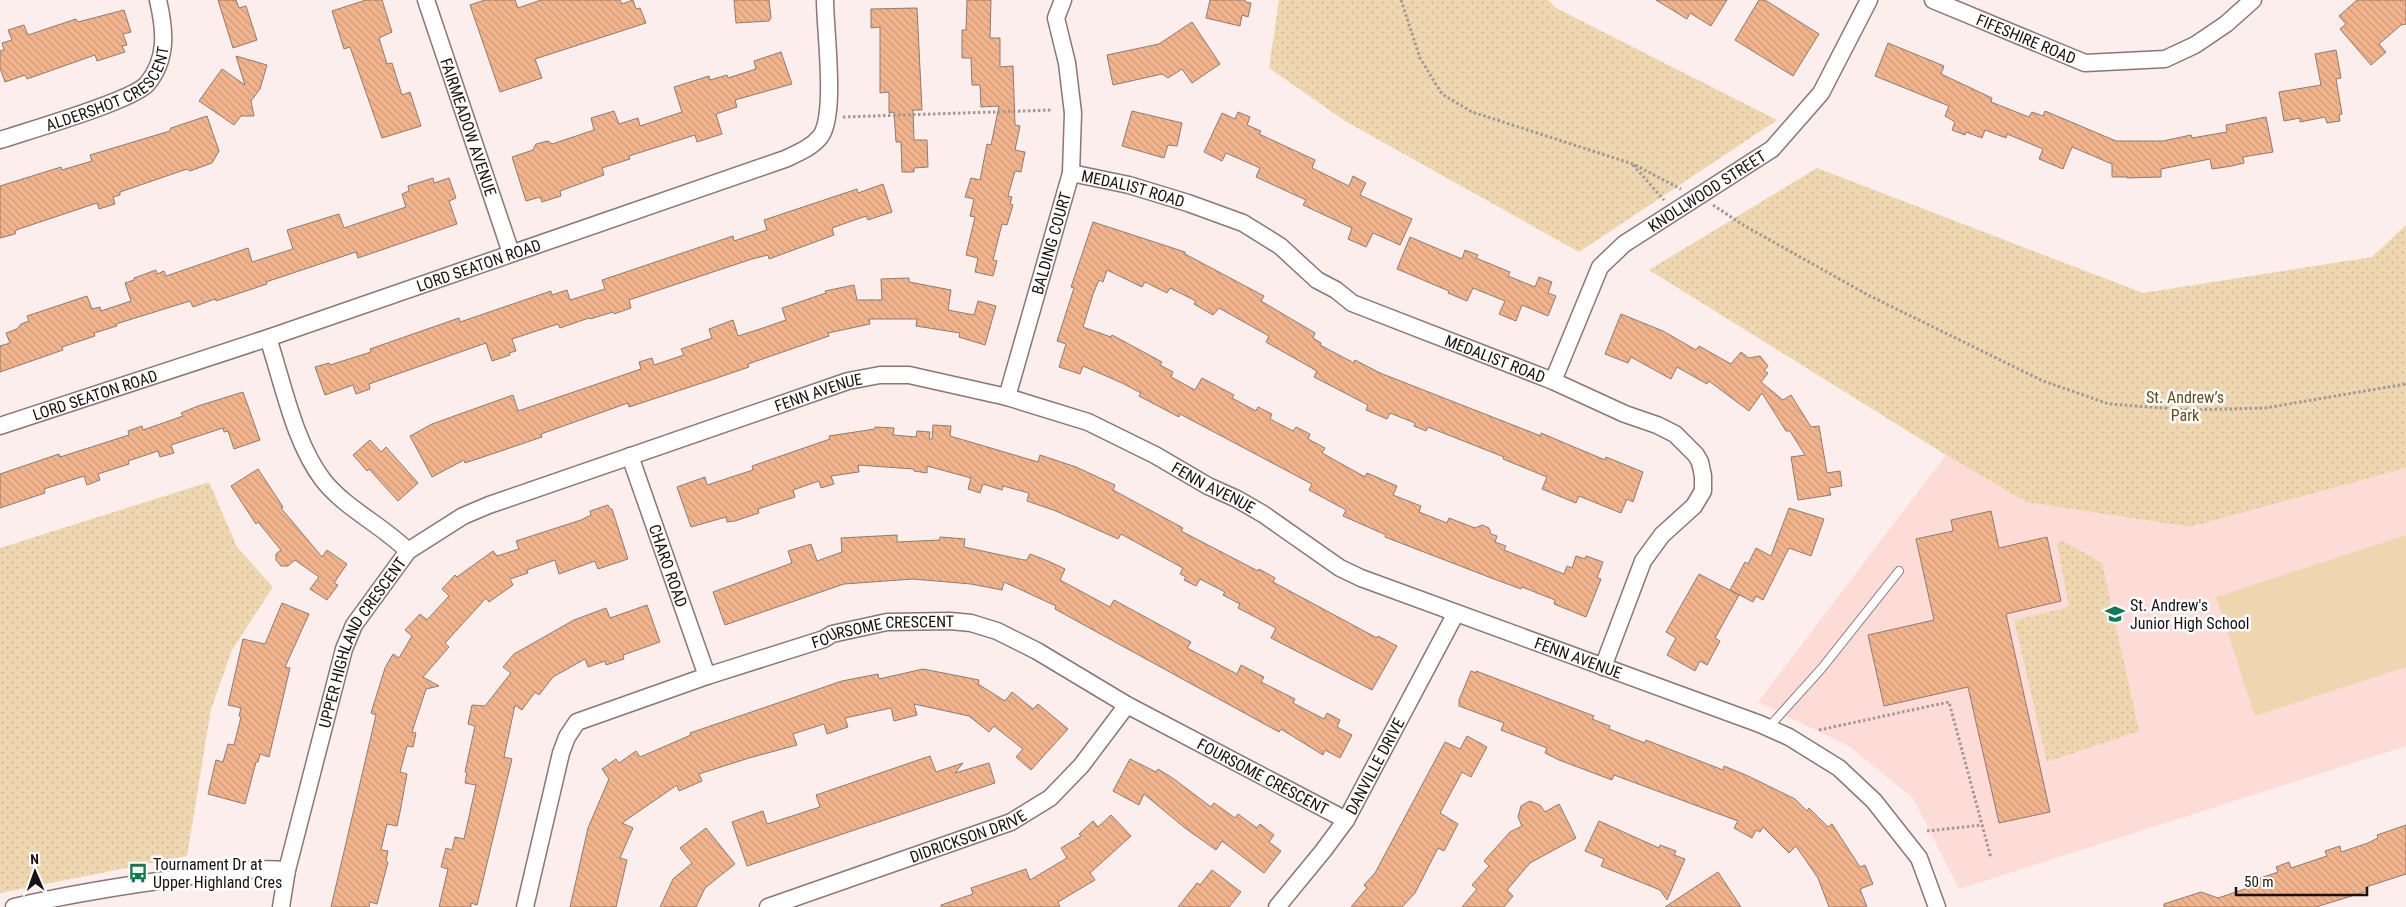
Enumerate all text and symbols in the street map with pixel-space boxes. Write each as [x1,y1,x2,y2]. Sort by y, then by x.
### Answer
street label: FIFESHIRE ROAD [1974,10,2079,68]
street label: ALDERSHOT CRESCENT [43,45,172,134]
street label: FAIRMEADOW AVENUE [437,56,501,199]
street label: KNOLLWOOD STREET [1644,146,1769,236]
street label: MEDALIST ROAD [1080,166,1187,211]
street label: BALDING COURT [1027,190,1075,297]
street label: LORD SEATON ROAD [414,235,543,295]
street label: MEDALIST ROAD [1442,331,1548,387]
street label: LORD SEATON ROAD [30,365,160,424]
street label: FENN AVENUE [772,369,864,415]
park label: St. Andrew’s Park [2146,388,2224,425]
street label: FENN AVENUE [1169,458,1259,517]
street label: CHARO ROAD [645,522,692,609]
street label: UPPER HIGHLAND CRESCENT [315,553,410,730]
place label: St. Andrew's Junior High School [2130,596,2250,633]
school or university icon: St. Andrew's Junior High School [2104,603,2126,625]
street label: FOURSOME CRESCENT [809,611,954,652]
street label: FENN AVENUE [1532,633,1625,682]
street label: DANVILLE DRIVE [1341,715,1408,818]
street label: FOURSOME CRESCENT [1194,734,1332,819]
street label: DIDRICKSON DRIVE [907,806,1030,866]
north arrow [10,847,60,897]
text: N [30,851,39,867]
place label: Tournament Dr at Upper Highland Cres [153,855,282,892]
bus stop icon: Tournament Dr at Upper Highland Cres [127,862,149,884]
scale bar [2236,864,2367,896]
text: 50 m [2244,873,2274,891]

